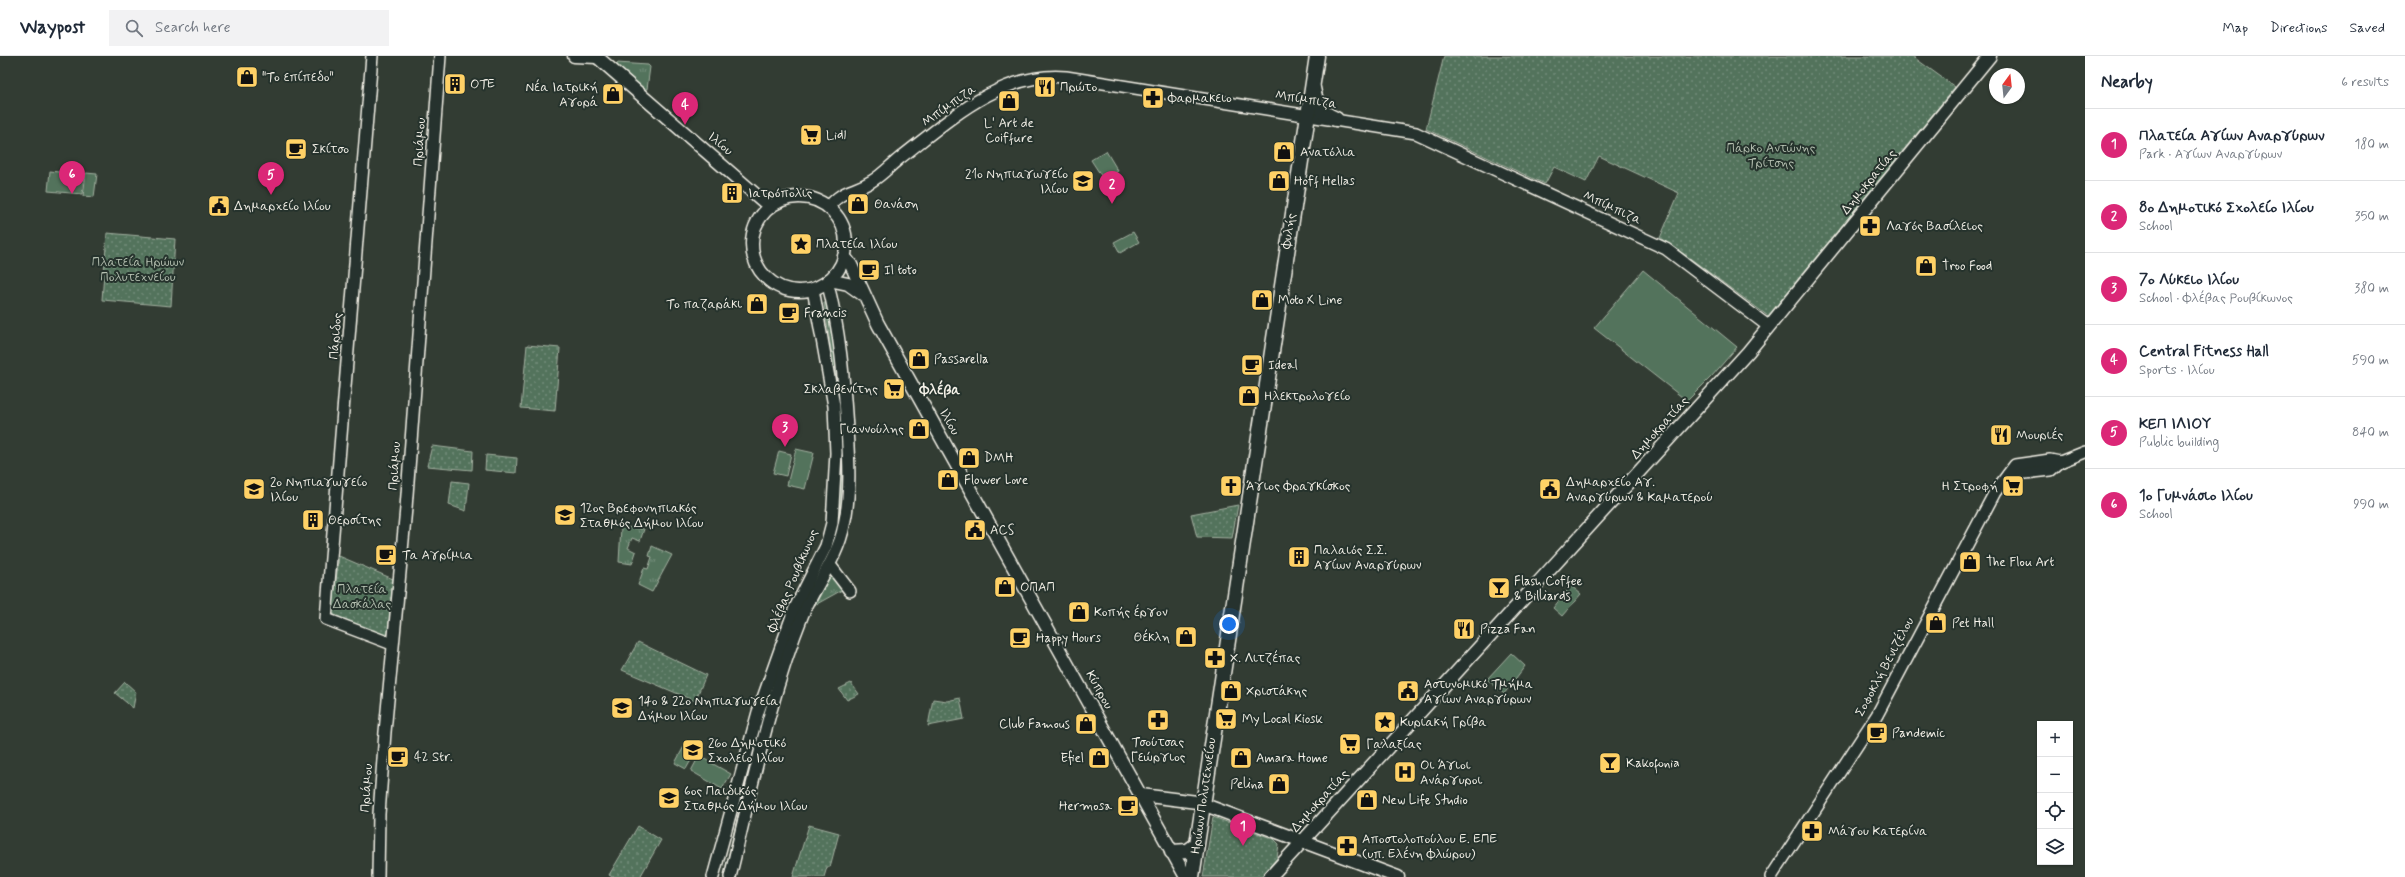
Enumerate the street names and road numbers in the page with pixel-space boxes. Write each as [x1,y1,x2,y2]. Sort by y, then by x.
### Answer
street label: Μπίμπιζα [919,81,979,131]
street label: Μπίμπιζα [1274,87,1338,113]
street label: Πριάμου [410,117,430,167]
street label: Ιλίου [704,128,736,160]
street label: Δημοκρατίας [1838,146,1901,218]
street label: Μπίμπιζα [1580,187,1644,229]
street label: Φυλής [1278,212,1300,251]
street label: Πάριδος [325,312,347,360]
street label: Δημοκρατίας [1627,393,1693,463]
street label: Ιλίου [935,406,963,438]
street label: Πριάμου [385,441,405,491]
street label: Φλέβας Ρουβίκωνος [763,527,822,636]
street label: Σοφοκλή Βενιζέλου [1852,614,1918,720]
street label: Κύπρου [1081,668,1117,712]
street label: Ηρώων Πολυτεχνείου [1187,736,1221,856]
street label: Πριάμου [357,763,377,813]
street label: Δημοκρατίας [1287,766,1353,836]

